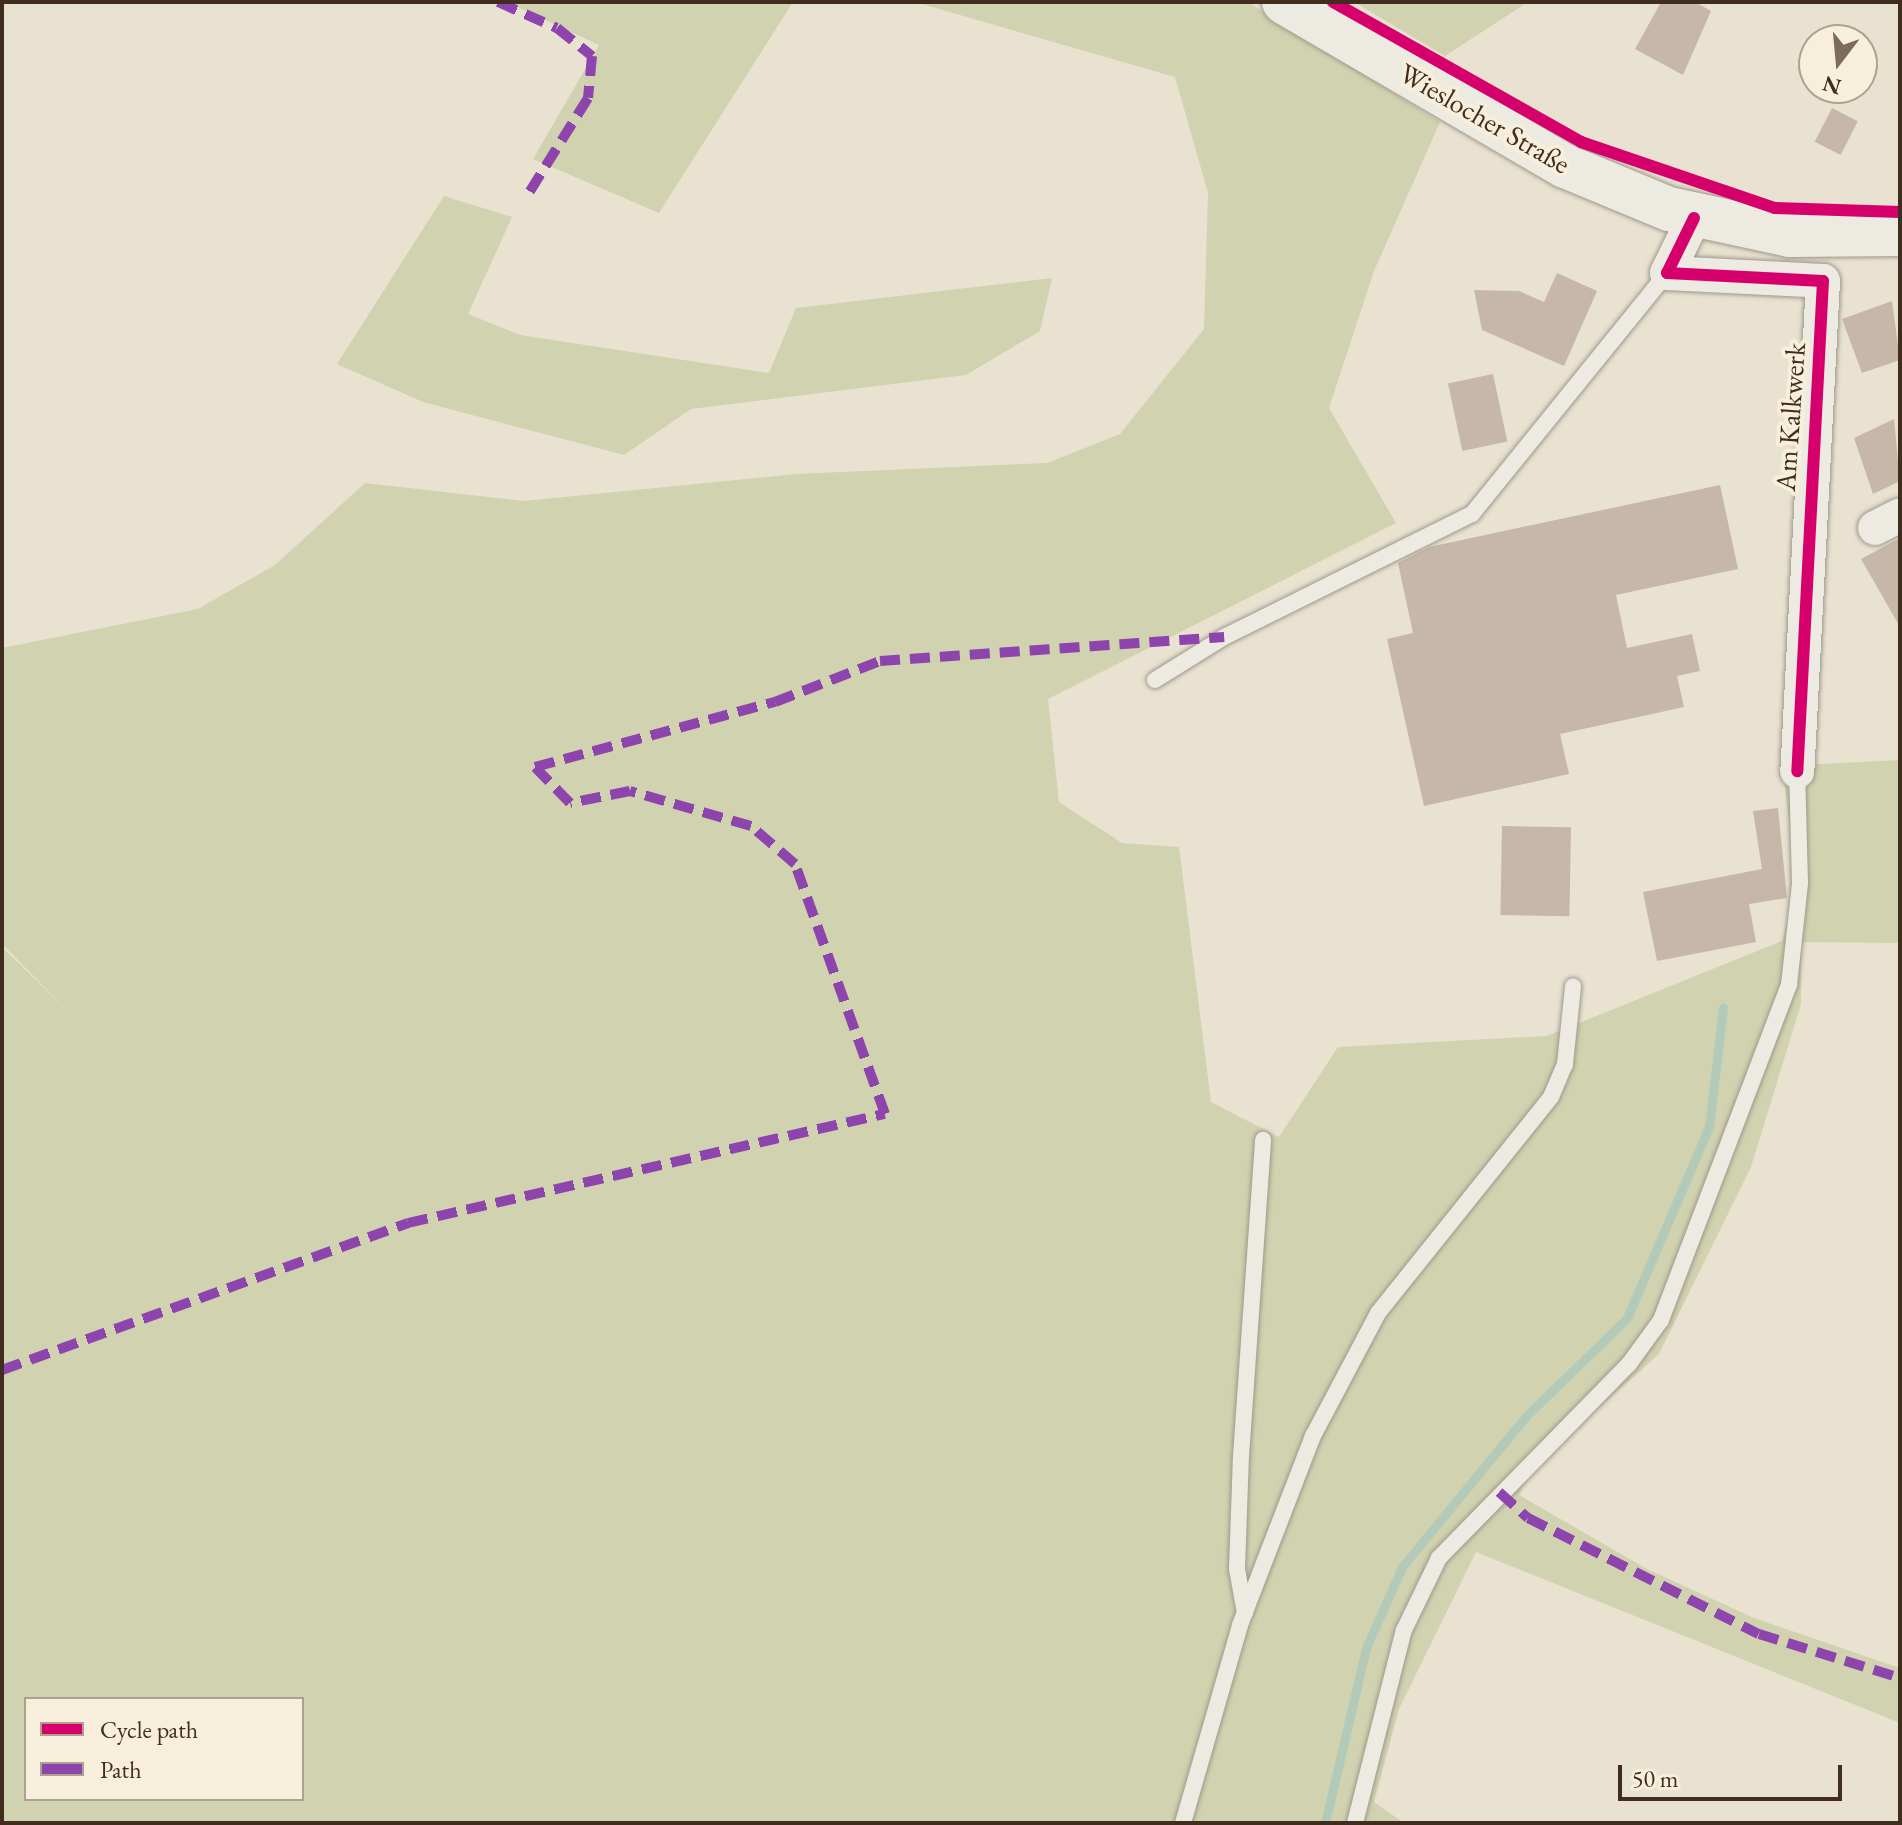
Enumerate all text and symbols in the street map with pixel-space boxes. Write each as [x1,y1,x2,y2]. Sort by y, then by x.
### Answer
north arrow [1798,24,1878,104]
street label: Wieslocher Straße [1394,56,1576,180]
text: N [1819,69,1844,102]
street label: Am Kalkwerk [1768,342,1812,492]
legend [24,1697,304,1801]
text: Cycle path [100,1714,198,1745]
scale bar [1622,1749,1846,1799]
text: Path [100,1754,142,1785]
text: 50 m [1632,1763,1679,1794]

